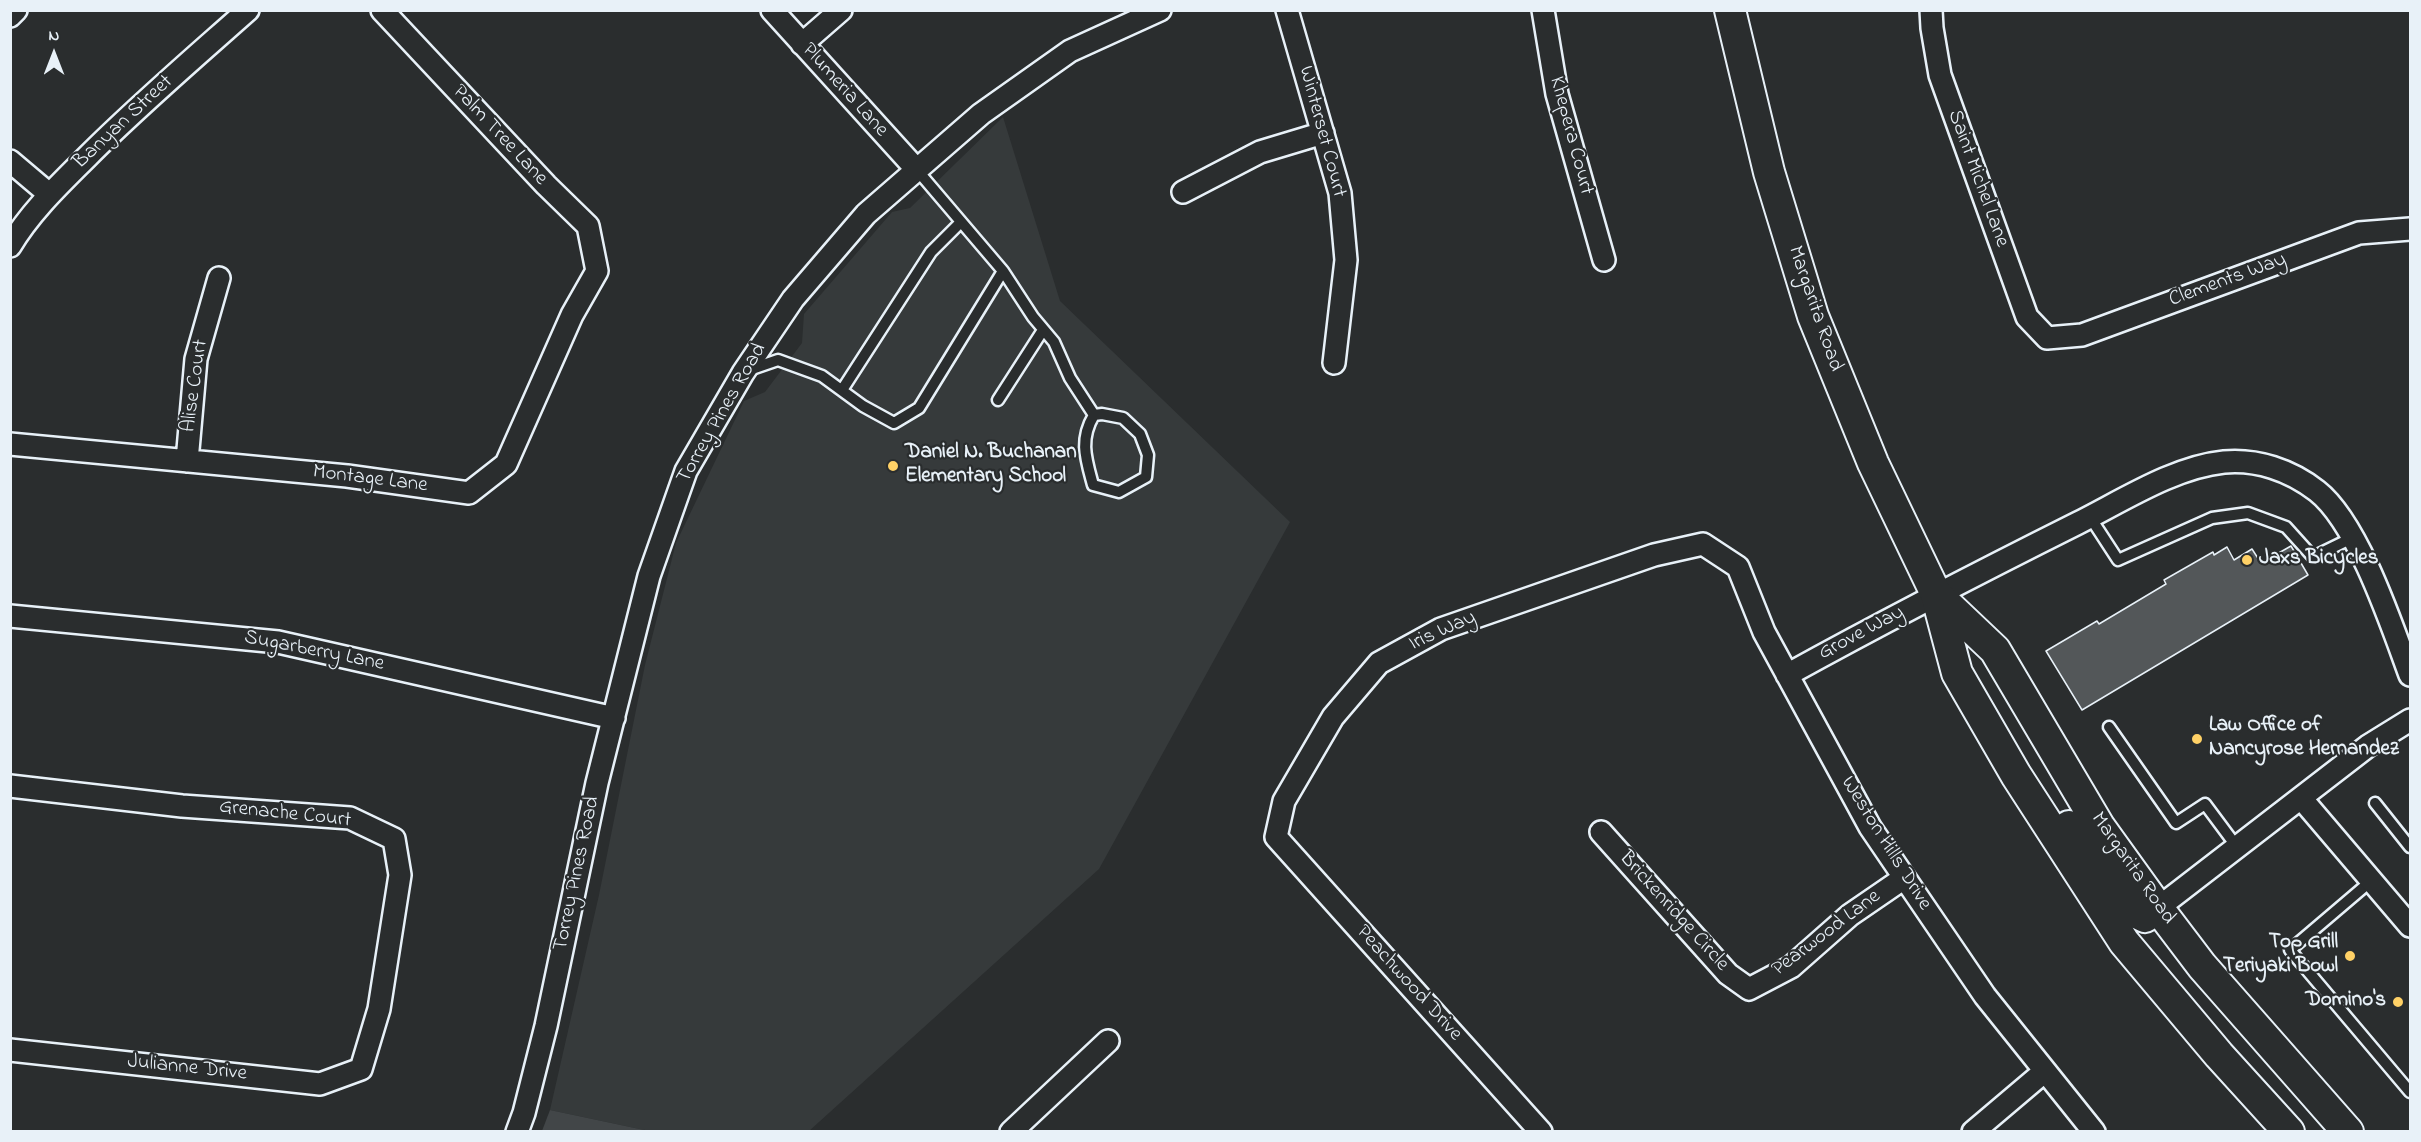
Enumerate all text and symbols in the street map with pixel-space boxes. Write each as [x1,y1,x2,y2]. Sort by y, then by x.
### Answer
north arrow [24,24,84,84]
text: N [49,24,59,48]
street label: Plumeria Lane [795,39,893,143]
street label: Winterset Court [1291,64,1351,200]
street label: Banyan Street [69,70,179,176]
street label: Khepera Court [1542,74,1598,198]
street label: Palm Tree Lane [446,80,552,192]
street label: Saint Michel Lane [1941,107,2013,251]
street label: Margarita Road [1781,243,1847,375]
street label: Clements Way [2166,248,2290,314]
street label: Alise Court [177,338,215,434]
street label: Torrey Pines Road [673,339,773,489]
place label: Daniel N. Buchanan Elementary School [905,441,1077,491]
marker: Daniel N. Buchanan Elementary School [886,459,900,473]
street label: Montage Lane [311,460,429,500]
place label: Jaxs Bicycles [2259,547,2378,573]
marker: Jaxs Bicycles [2240,553,2254,567]
street label: Grove Way [1815,601,1909,667]
street label: Iris Way [1406,606,1480,658]
street label: Sugarberry Lane [242,626,386,678]
place label: Law Office of Nancyrose Hernandez [2209,714,2399,764]
marker: Law Office of Nancyrose Hernandez [2190,732,2204,746]
street label: Weston Hills Drive [1834,773,1936,915]
street label: Torrey Pines Road [549,794,607,954]
street label: Grenache Court [218,796,352,834]
street label: Margarita Road [2084,808,2180,930]
street label: Brickenridge Circle [1612,847,1734,977]
street label: Pearwood Lane [1768,885,1886,983]
street label: Peachwood Drive [1349,921,1467,1047]
place label: Top Grill Teriyaki Bowl [2223,931,2338,981]
marker: Top Grill Teriyaki Bowl [2343,949,2357,963]
place label: Domino's [2305,989,2386,1015]
marker: Domino's [2391,995,2405,1009]
street label: Julianne Drive [126,1050,248,1088]

